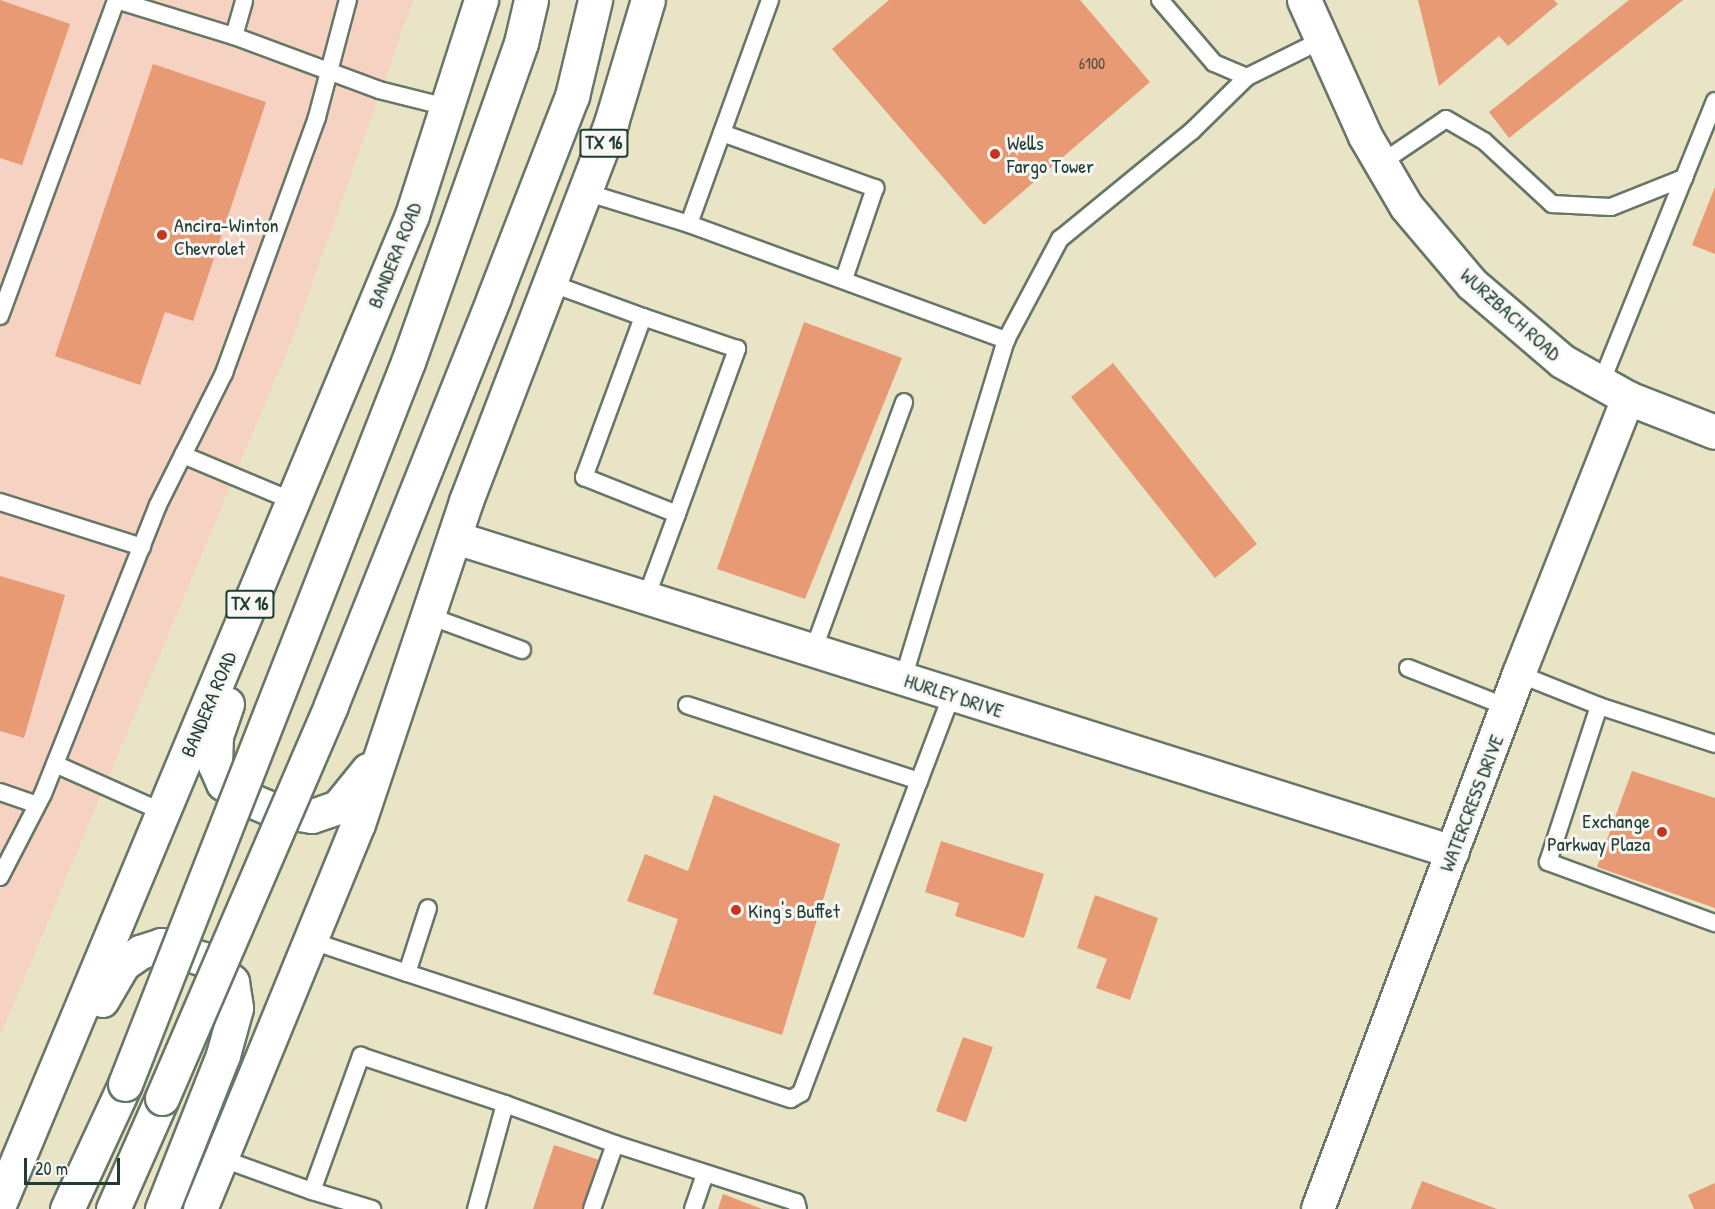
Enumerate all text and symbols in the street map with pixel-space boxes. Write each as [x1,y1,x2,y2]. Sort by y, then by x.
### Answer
house number: 6100 [1079,53,1105,73]
road number: TX 16 [578,128,630,158]
place label: Wells Fargo Tower [1007,130,1094,177]
marker: Wells Fargo Tower [988,147,1002,161]
street label: BANDERA ROAD [362,199,426,311]
place label: Ancira-Winton Chevrolet [174,212,278,259]
marker: Ancira-Winton Chevrolet [155,228,169,242]
street label: WURZBACH ROAD [1456,263,1566,365]
road number: TX 16 [224,589,276,619]
street label: BANDERA ROAD [175,648,241,760]
street label: HURLEY DRIVE [902,668,1006,722]
street label: WATERCRESS DRIVE [1434,731,1508,875]
place label: Exchange Parkway Plaza [1547,808,1650,855]
marker: Exchange Parkway Plaza [1655,825,1669,839]
place label: King's Buffet [748,898,840,922]
marker: King's Buffet [729,903,743,917]
scale bar [27,1146,123,1184]
text: 20 m [35,1156,68,1181]

